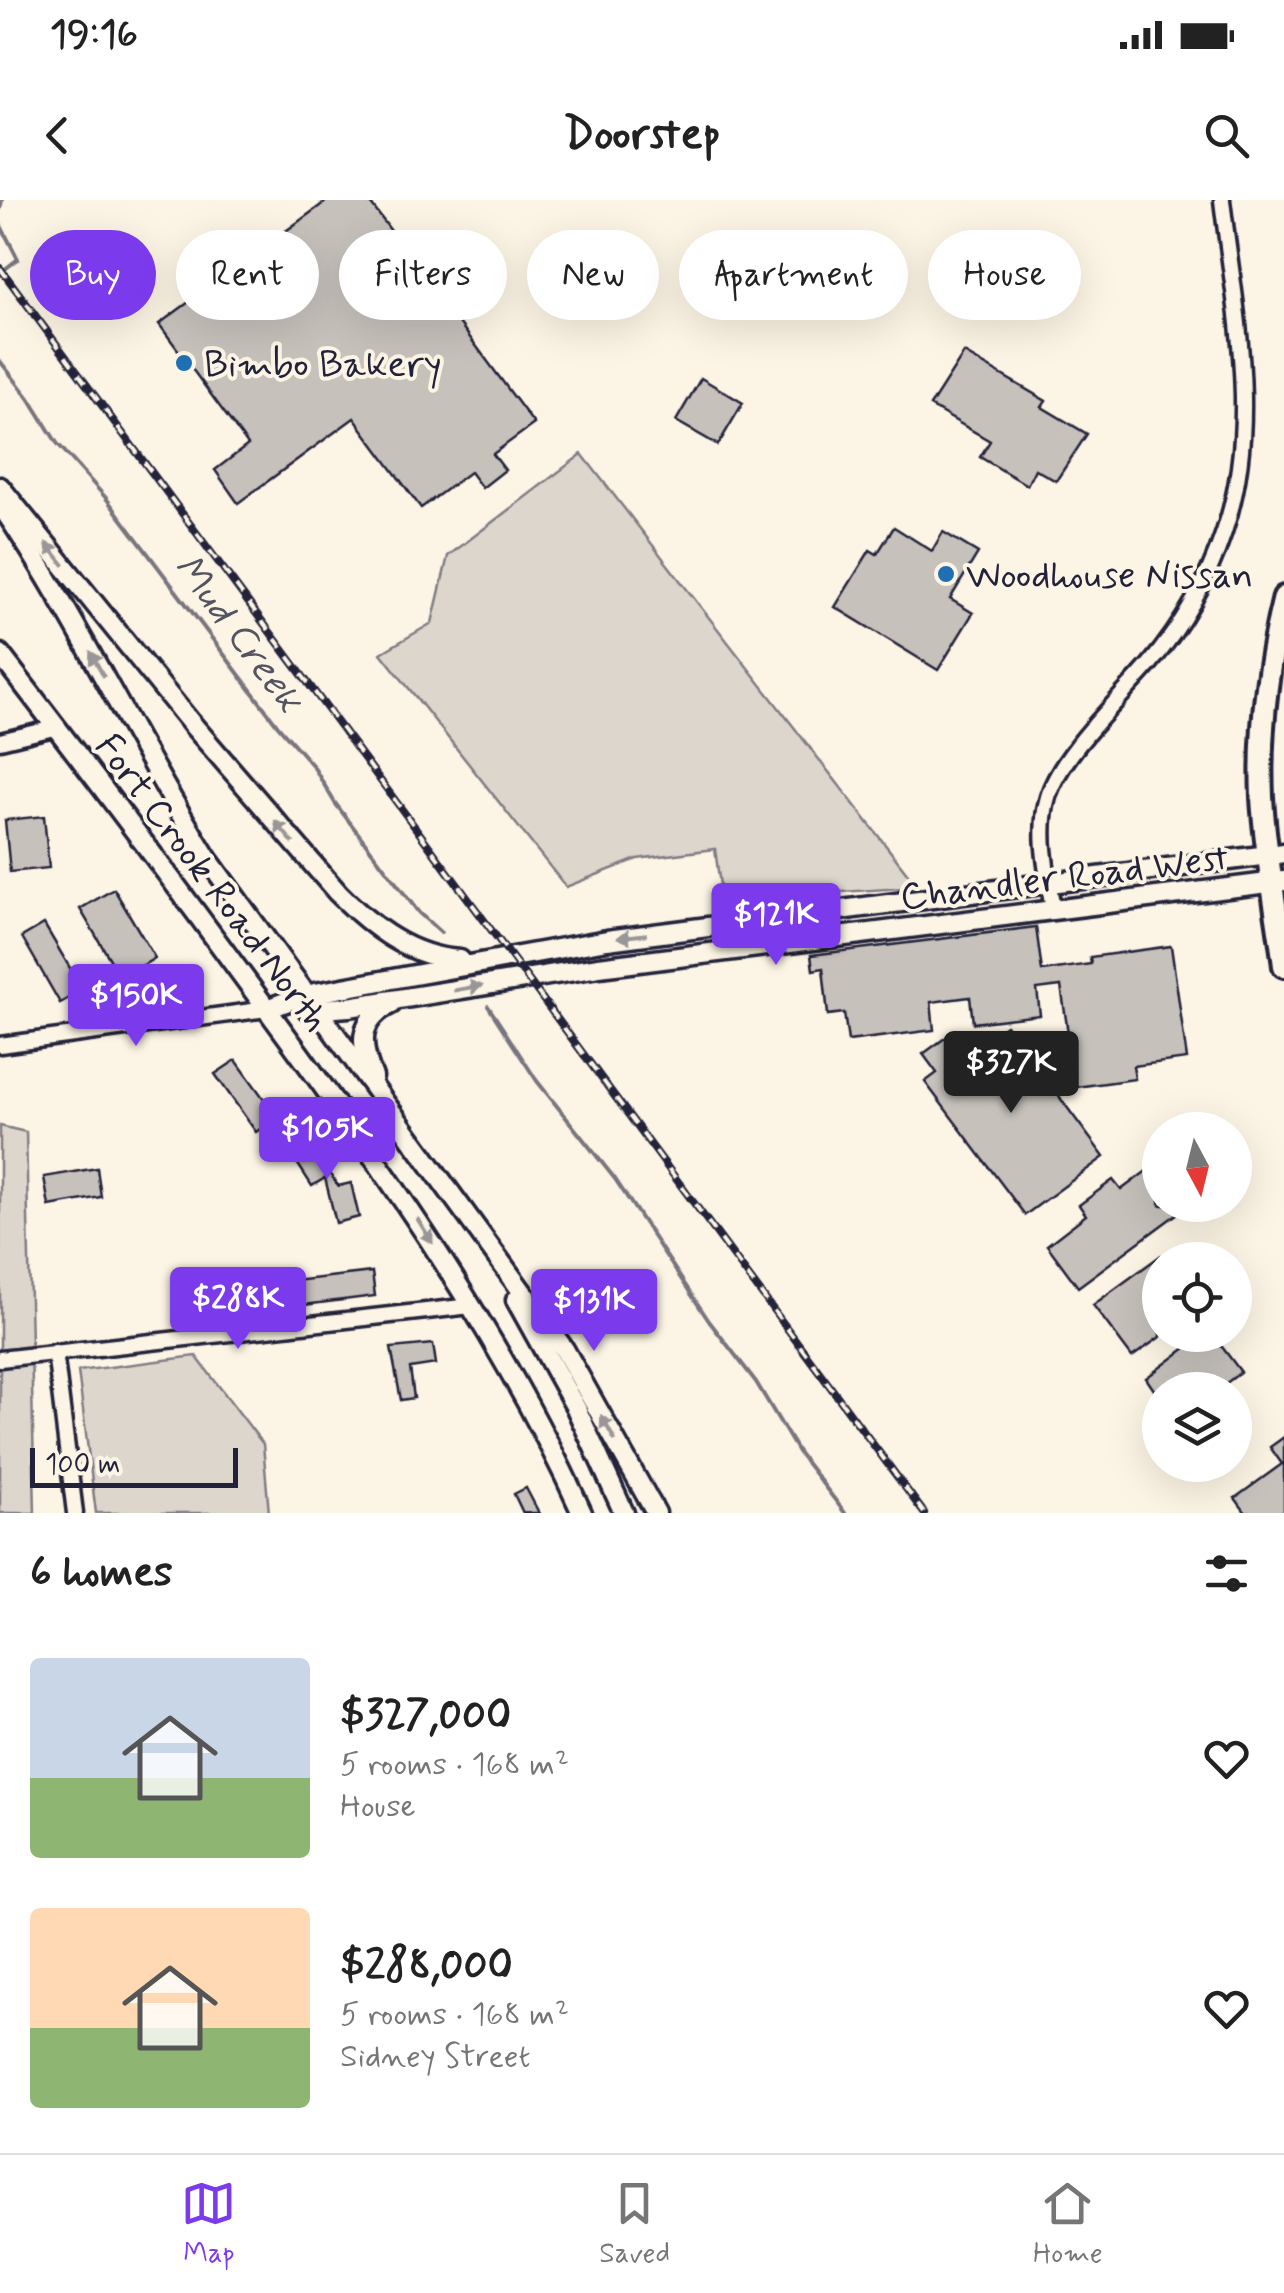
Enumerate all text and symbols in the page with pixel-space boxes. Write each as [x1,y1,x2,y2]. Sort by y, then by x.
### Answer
text: 19:16 [50,11,138,60]
text: Doorstep [563,106,721,165]
icon: back [30,108,85,163]
icon: search [1199,108,1254,163]
chip: Buy [30,230,156,320]
chip: Rent [176,230,319,320]
chip: Filters [339,230,507,320]
chip: New [527,230,659,320]
chip: Apartment [679,230,908,320]
chip: House [928,230,1081,320]
place label: Bimbo Bakery [204,341,442,390]
marker: Bimbo Bakery [173,352,195,374]
one-way arrow [45,542,66,567]
water label: Mud Creek [161,544,315,725]
place label: Woodhouse Nissan [966,552,1253,601]
marker: Woodhouse Nissan [935,563,957,585]
one-way arrow [88,650,106,678]
street label: Fort Crook Road North [83,725,339,1042]
one-way arrow [273,820,295,845]
street label: Chandler Road West [898,834,1231,923]
pin: $121K [706,883,846,968]
text: $121K [733,894,819,936]
one-way arrow [615,929,647,945]
pin: $150K [66,964,206,1049]
text: $150K [90,975,182,1017]
one-way arrow [453,980,484,995]
pin: $327K [941,1031,1081,1116]
text: $327K [966,1042,1056,1084]
pin: $105K [257,1097,397,1182]
text: $105K [281,1108,373,1150]
north arrow [1142,1112,1252,1222]
map controls [1142,1112,1252,1482]
one-way arrow [416,1217,433,1245]
button: locate [1142,1242,1252,1352]
pin: $288K [168,1267,308,1352]
pin: $131K [524,1269,664,1354]
text: $288K [192,1278,284,1320]
text: $131K [553,1280,635,1322]
button: layers [1142,1372,1252,1482]
one-way arrow [599,1414,617,1442]
scale bar [30,1443,238,1488]
text: 100 m [45,1447,120,1484]
text: 6 homes [30,1546,173,1601]
icon: filters [1199,1546,1254,1601]
text: $327,000 [340,1689,511,1744]
icon: home [110,1698,230,1818]
icon: heart [1199,1731,1254,1786]
text: 5 rooms · 168 m² [340,1744,569,1786]
text: House [340,1786,416,1828]
text: $288,000 [340,1939,513,1994]
icon: home [110,1948,230,2068]
icon: heart [1199,1981,1254,2036]
text: 5 rooms · 168 m² [340,1994,569,2036]
text: Sidney Street [340,2036,530,2078]
tab: Map [181,2176,236,2273]
tab: Saved [599,2176,670,2273]
tab: Home [1033,2176,1103,2273]

